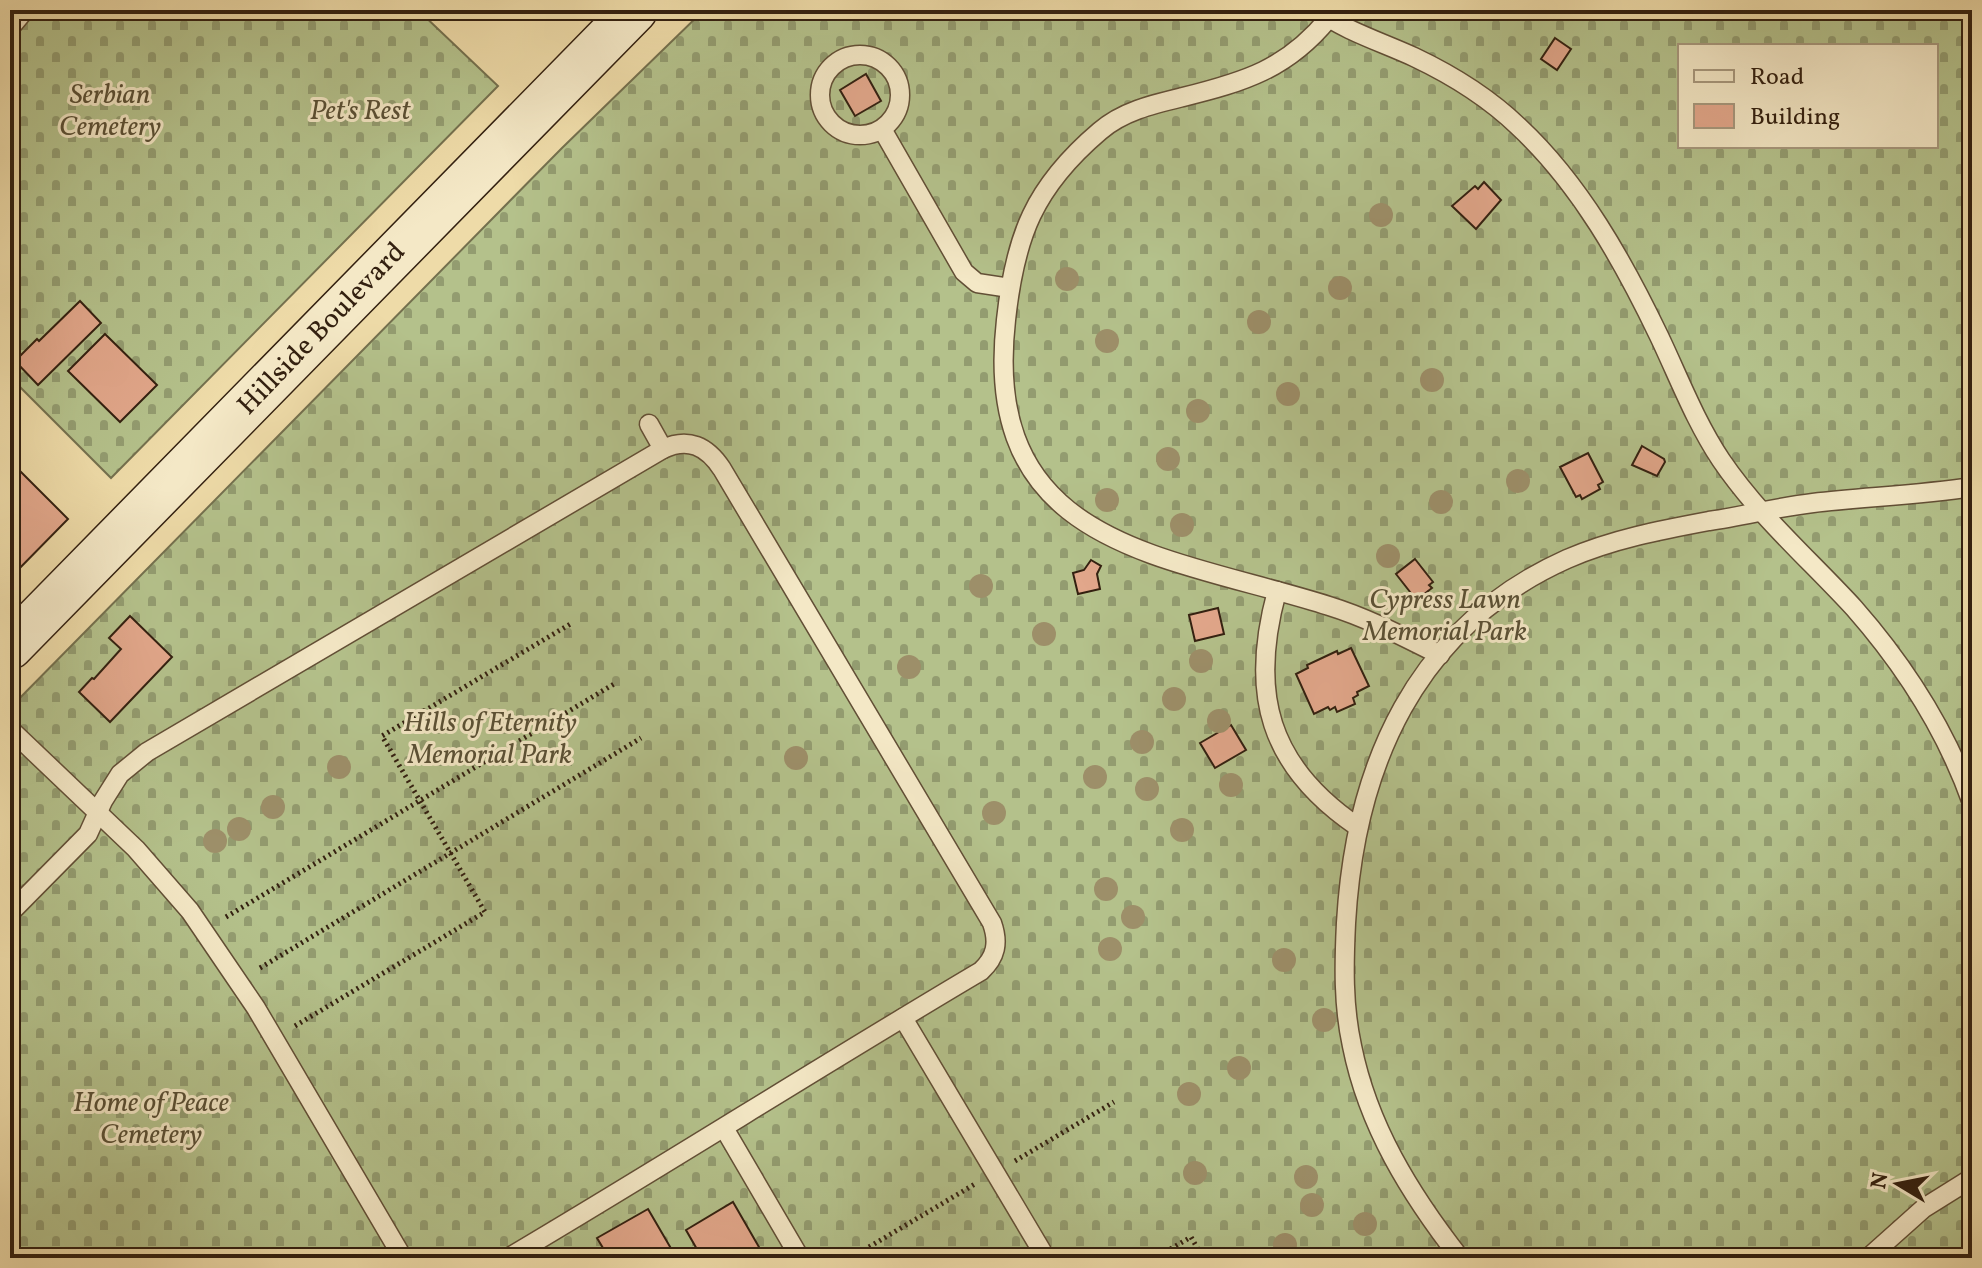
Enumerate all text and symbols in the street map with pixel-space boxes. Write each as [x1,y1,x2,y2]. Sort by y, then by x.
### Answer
legend [1678,44,1938,148]
text: Road [1750,61,1804,95]
park label: Serbian Cemetery [59,76,161,147]
park label: Pet's Rest [310,92,411,131]
text: Building [1750,101,1840,135]
street label: Hillside Boulevard [229,234,415,424]
park label: Cypress Lawn Memorial Park [1362,581,1527,652]
park label: Hills of Eternity Memorial Park [403,704,577,775]
park label: Home of Peace Cemetery [73,1084,229,1155]
north arrow [1858,1144,1938,1224]
text: N [1864,1170,1897,1192]

